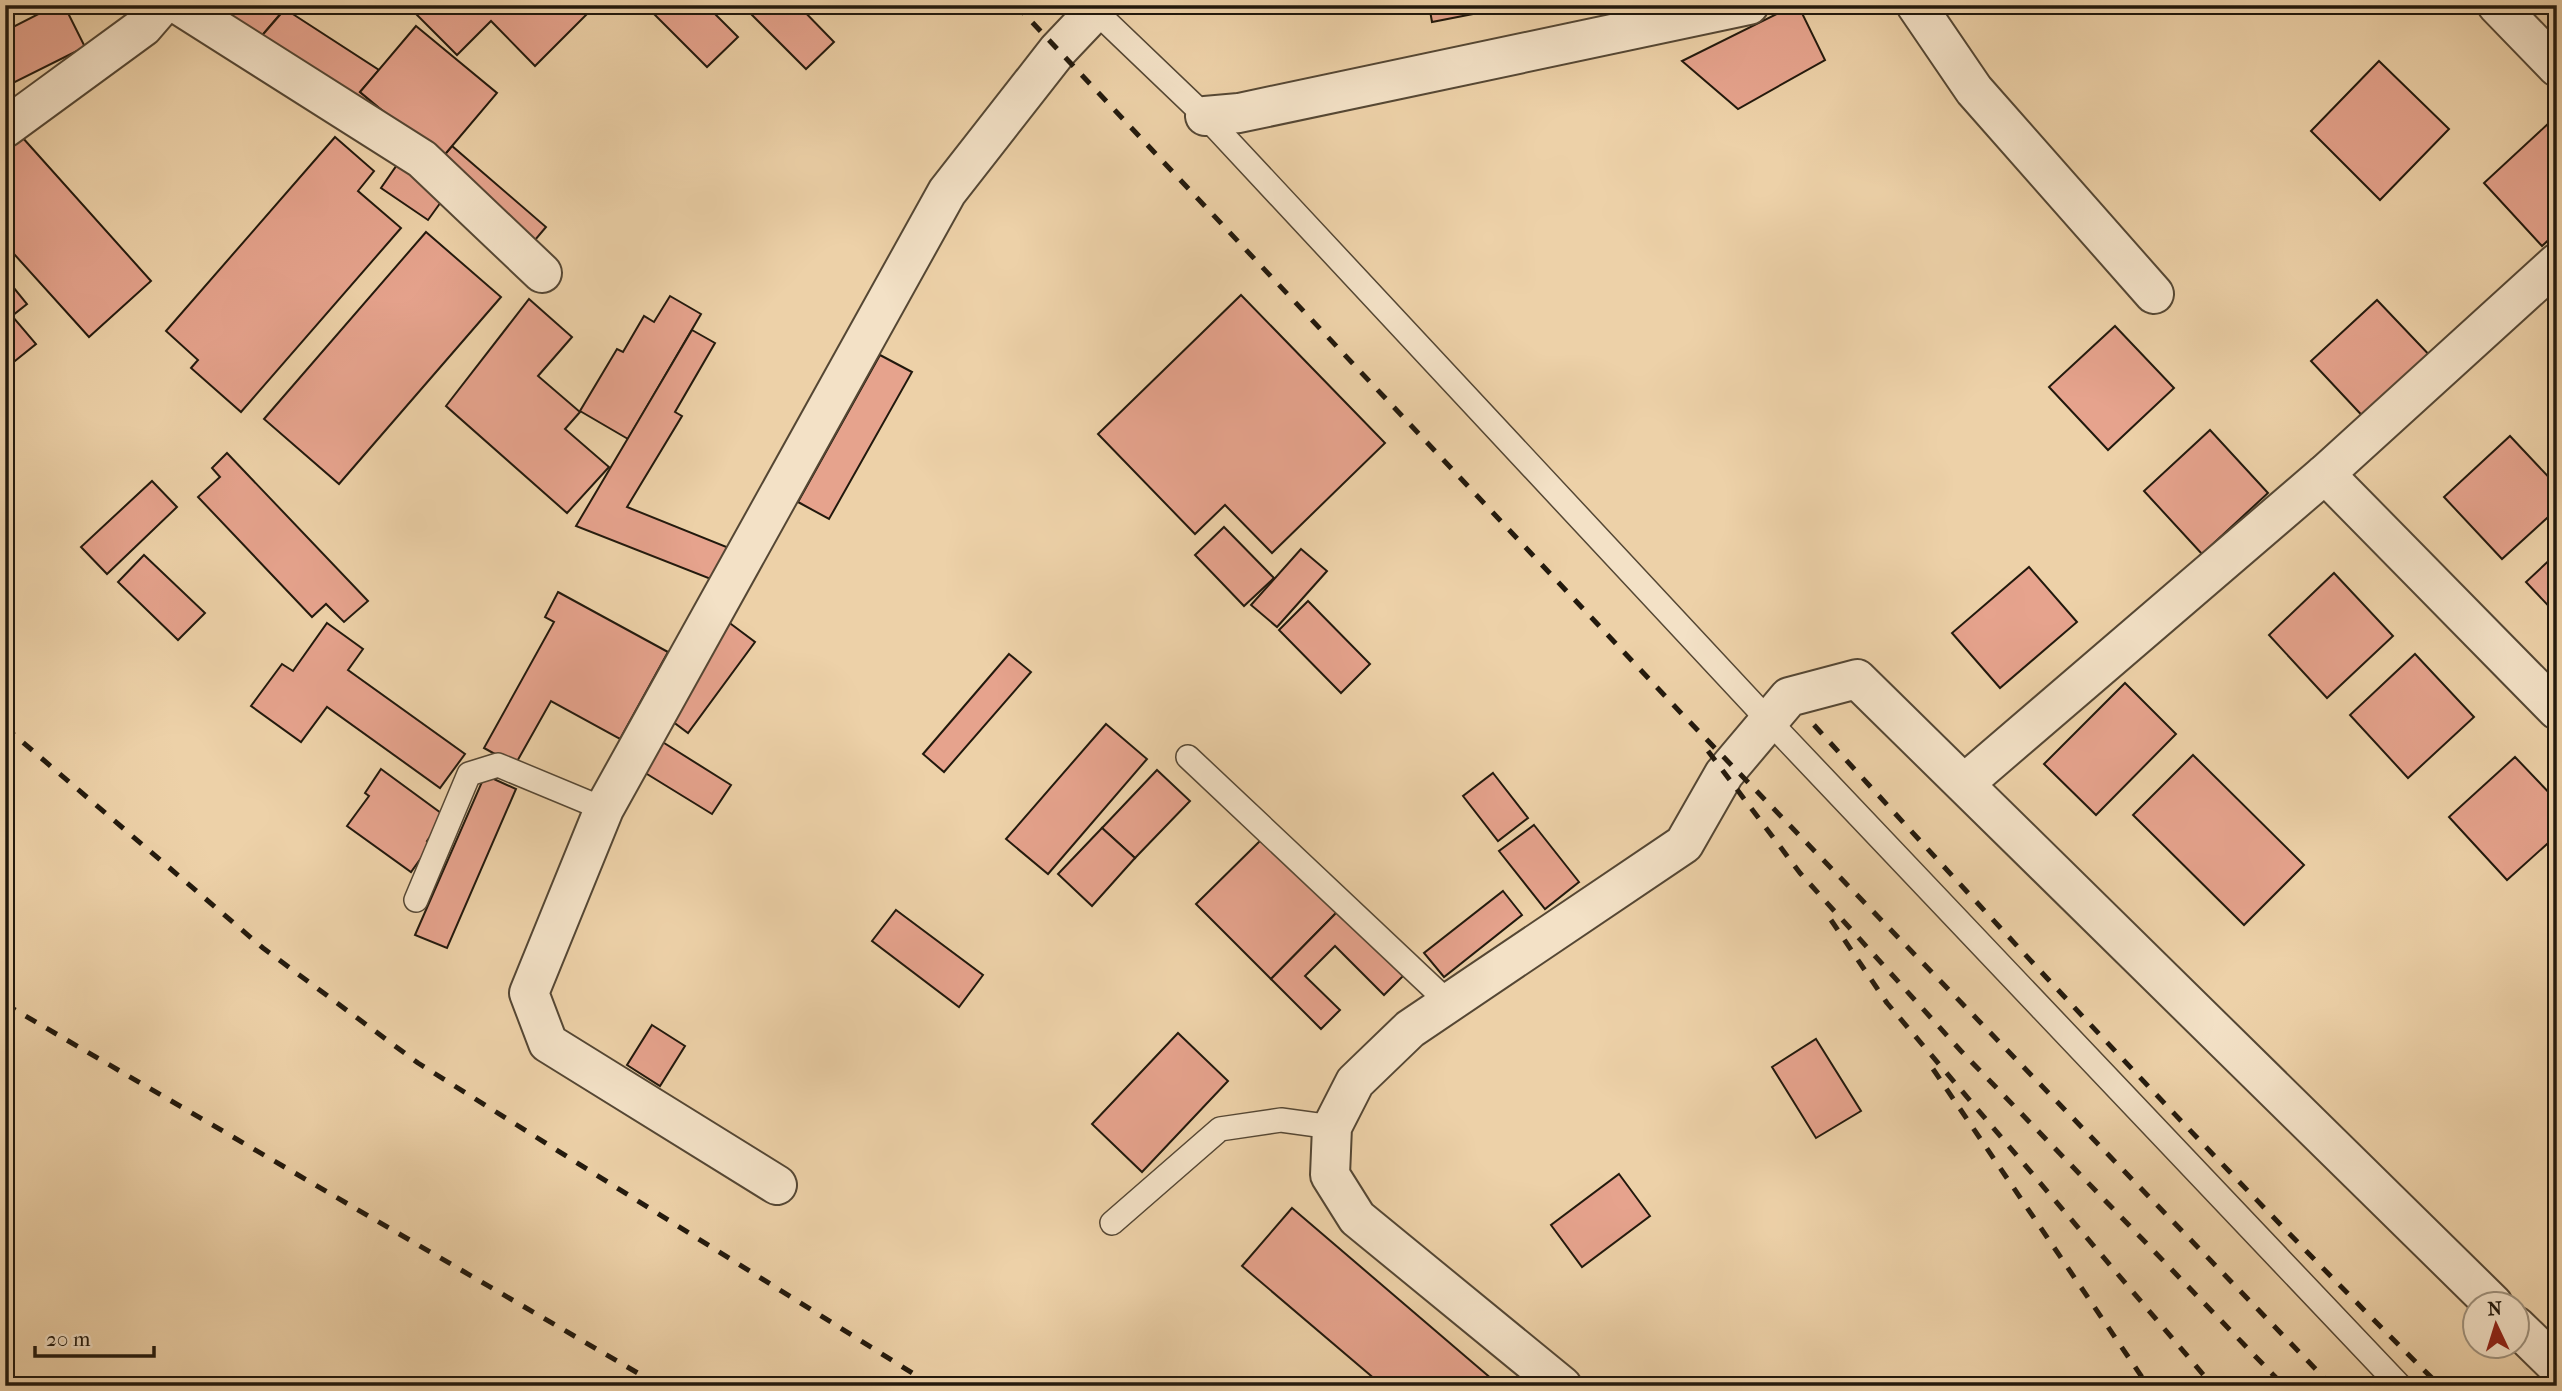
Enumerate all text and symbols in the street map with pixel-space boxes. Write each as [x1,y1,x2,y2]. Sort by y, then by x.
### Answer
north arrow [2460,1290,2530,1360]
text: N [2487,1298,2503,1321]
scale bar [35,1314,154,1358]
text: 20 m [46,1327,91,1351]

